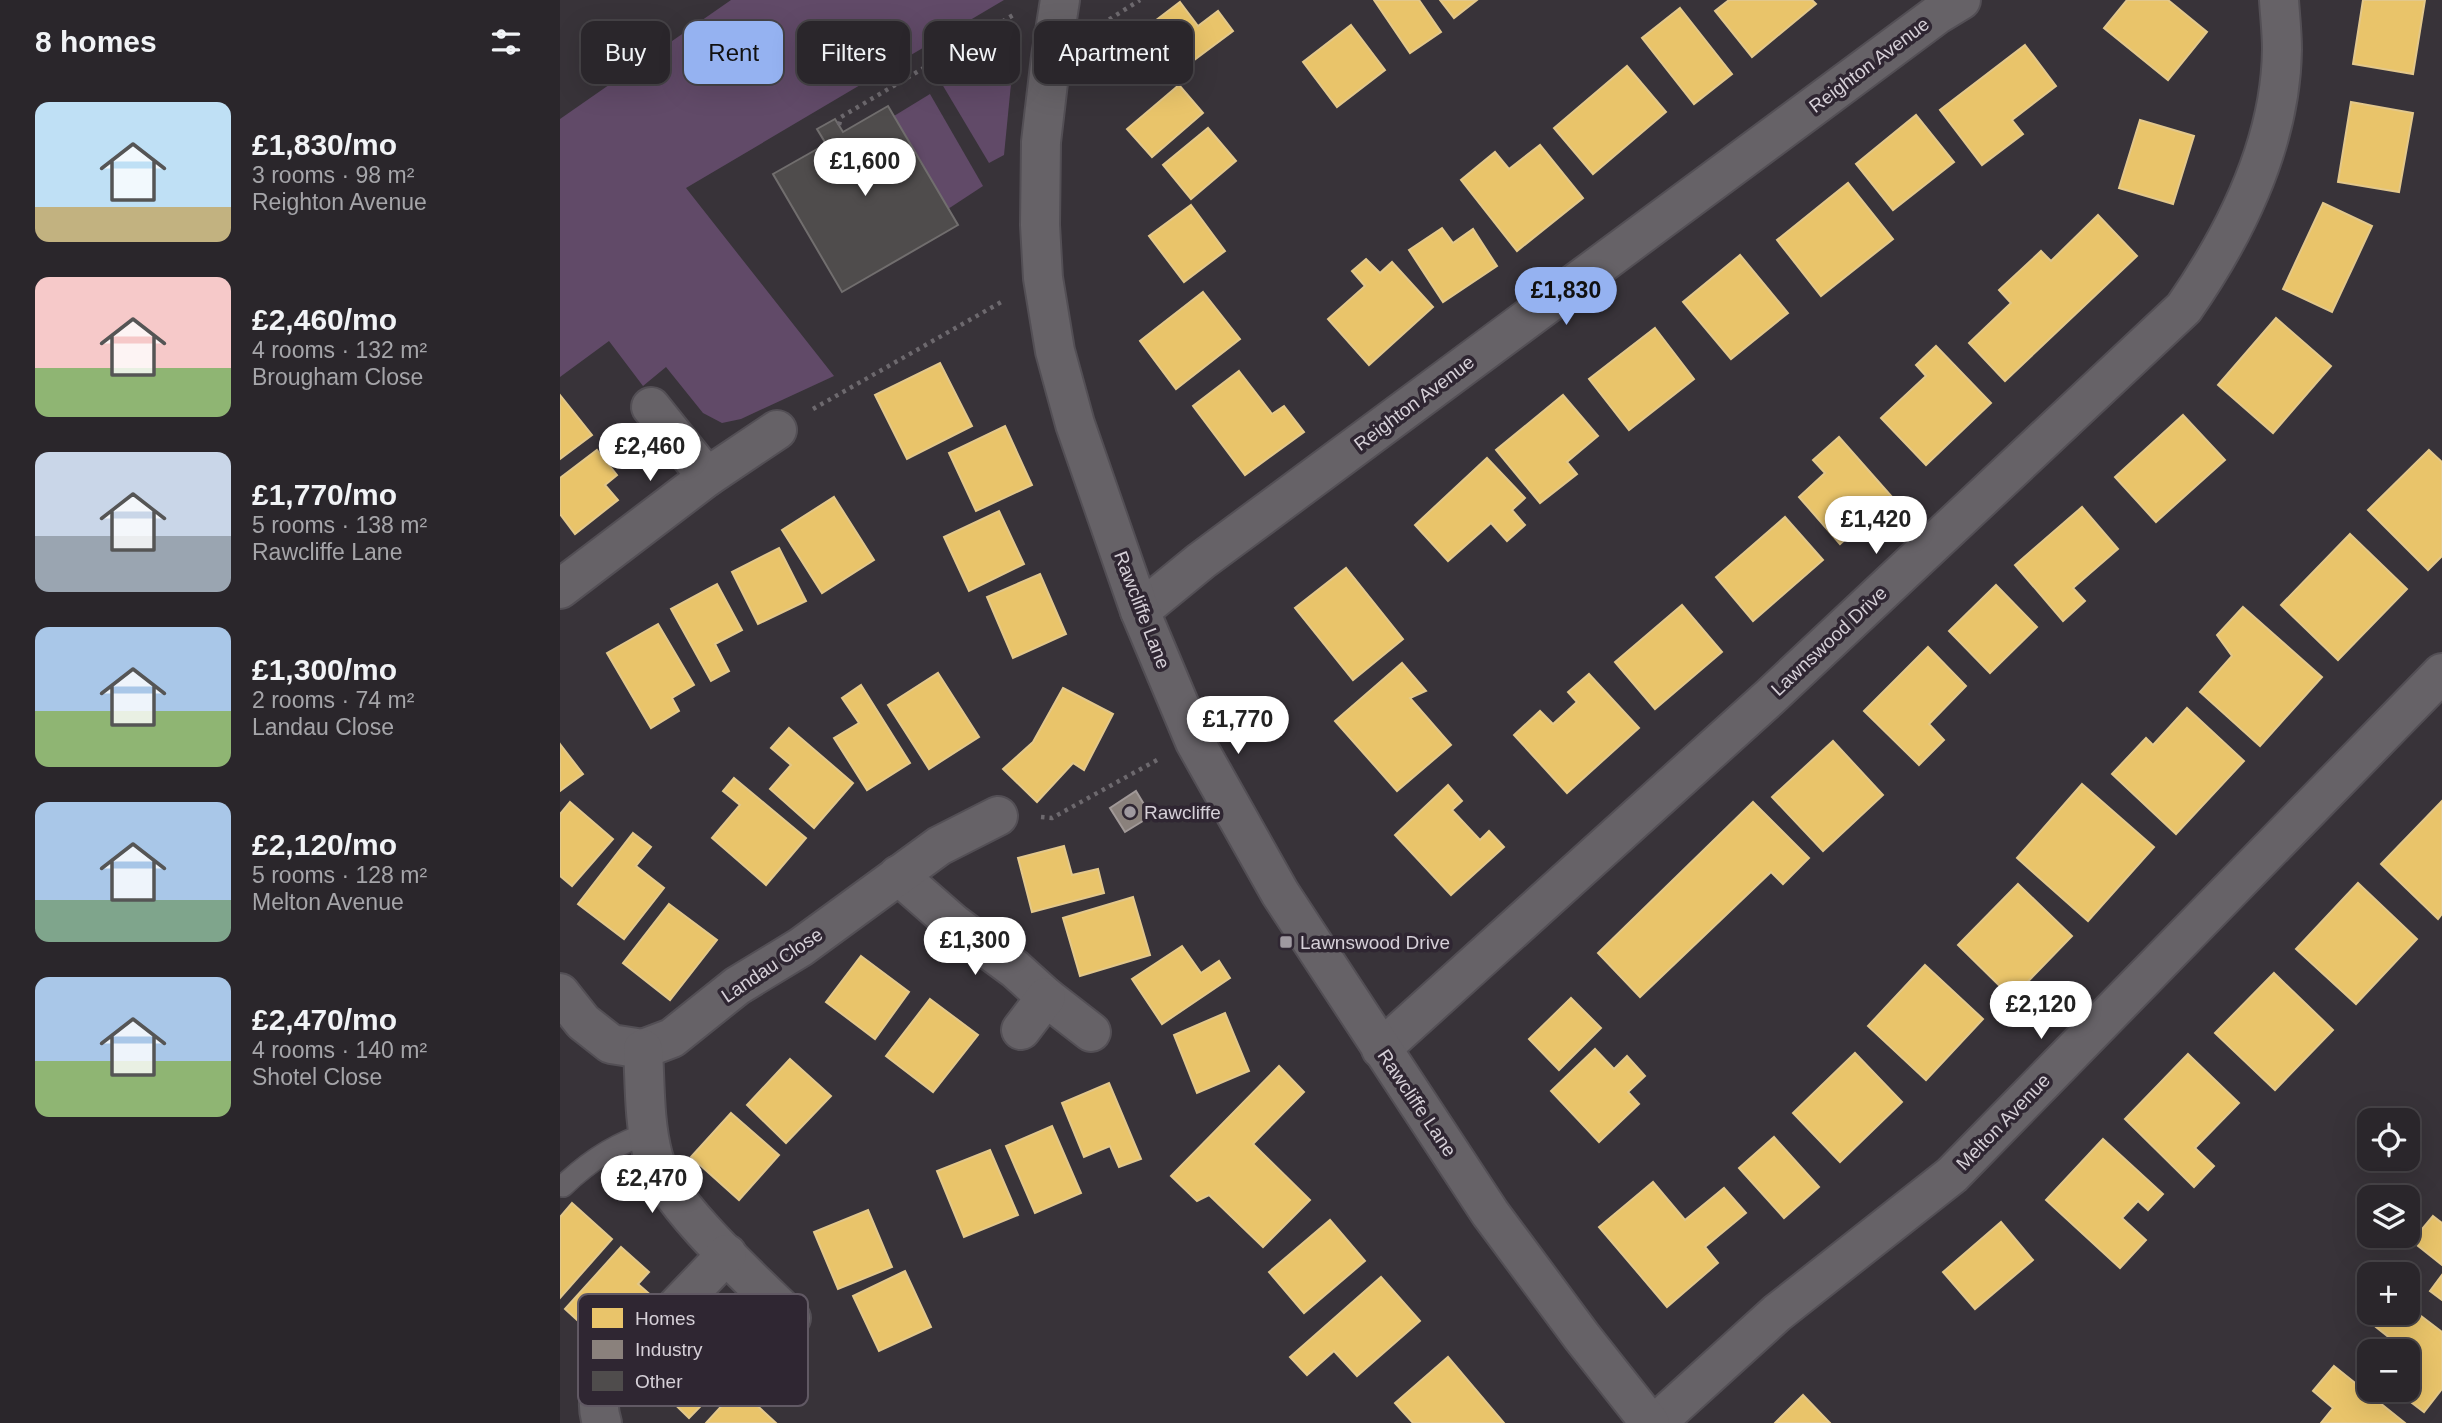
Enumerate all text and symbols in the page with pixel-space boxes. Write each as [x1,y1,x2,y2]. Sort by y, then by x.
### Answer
street label: Reighton Avenue [1805,13,1933,117]
chip: Buy [581,21,670,84]
chip: Rent [684,21,783,84]
chip: Filters [797,21,910,84]
chip: New [924,21,1020,84]
chip: Apartment [1034,21,1193,84]
icon: filters [487,23,525,61]
text: 8 homes [35,25,157,58]
text: £1,830/mo [252,128,397,161]
icon: home [91,130,175,214]
pin: £1,600 [808,138,922,198]
text: £1,600 [830,148,900,174]
text: 3 rooms · 98 m² [252,162,414,188]
text: Reighton Avenue [252,189,427,215]
pin: £1,830 [1509,268,1623,327]
text: £1,830 [1531,277,1601,303]
text: £2,460/mo [252,303,397,336]
icon: home [91,305,175,389]
text: 4 rooms · 132 m² [252,337,427,363]
street label: Reighton Avenue [1350,351,1478,455]
text: Brougham Close [252,364,423,390]
pin: £2,460 [593,424,707,483]
text: £2,460 [615,433,685,459]
text: £1,770/mo [252,478,397,511]
icon: home [91,480,175,564]
pin: £1,420 [1819,496,1933,556]
text: £1,420 [1841,506,1911,532]
text: 5 rooms · 138 m² [252,512,427,538]
text: Rawcliffe Lane [252,539,402,565]
street label: Rawcliffe Lane [1110,548,1174,672]
street label: Lawnswood Drive [1767,582,1891,700]
text: £1,300/mo [252,653,397,686]
icon: home [91,655,175,739]
text: 2 rooms · 74 m² [252,687,414,713]
pin: £1,770 [1181,696,1295,756]
text: £1,770 [1203,706,1273,732]
text: Landau Close [252,714,394,740]
place label: Rawcliffe [1144,802,1221,823]
marker: Rawcliffe [1122,804,1138,820]
text: £2,120/mo [252,828,397,861]
icon: home [91,830,175,914]
text: 5 rooms · 128 m² [252,862,427,888]
text: Melton Avenue [252,889,404,915]
pin: £1,300 [918,918,1032,977]
street label: Landau Close [718,924,826,1006]
text: £1,300 [940,927,1010,953]
place label: Lawnswood Drive [1300,932,1450,953]
marker: Lawnswood Drive [1278,934,1294,950]
pin: £2,120 [1984,982,2098,1041]
text: £2,120 [2006,991,2076,1017]
text: £2,470/mo [252,1003,397,1036]
icon: home [91,1005,175,1089]
text: 4 rooms · 140 m² [252,1037,427,1063]
street label: Rawcliffe Lane [1374,1046,1460,1160]
text: Shotel Close [252,1064,382,1090]
street label: Melton Avenue [1952,1070,2054,1174]
map controls [2357,1108,2420,1402]
button: locate [2357,1108,2420,1171]
pin: £2,470 [595,1156,709,1215]
text: £2,470 [617,1165,687,1191]
button: layers [2357,1185,2420,1248]
button: + [2357,1262,2420,1325]
legend [578,1294,808,1406]
text: Homes [635,1308,695,1329]
text: Industry [635,1339,703,1360]
button: − [2357,1339,2420,1402]
text: Other [635,1371,683,1392]

